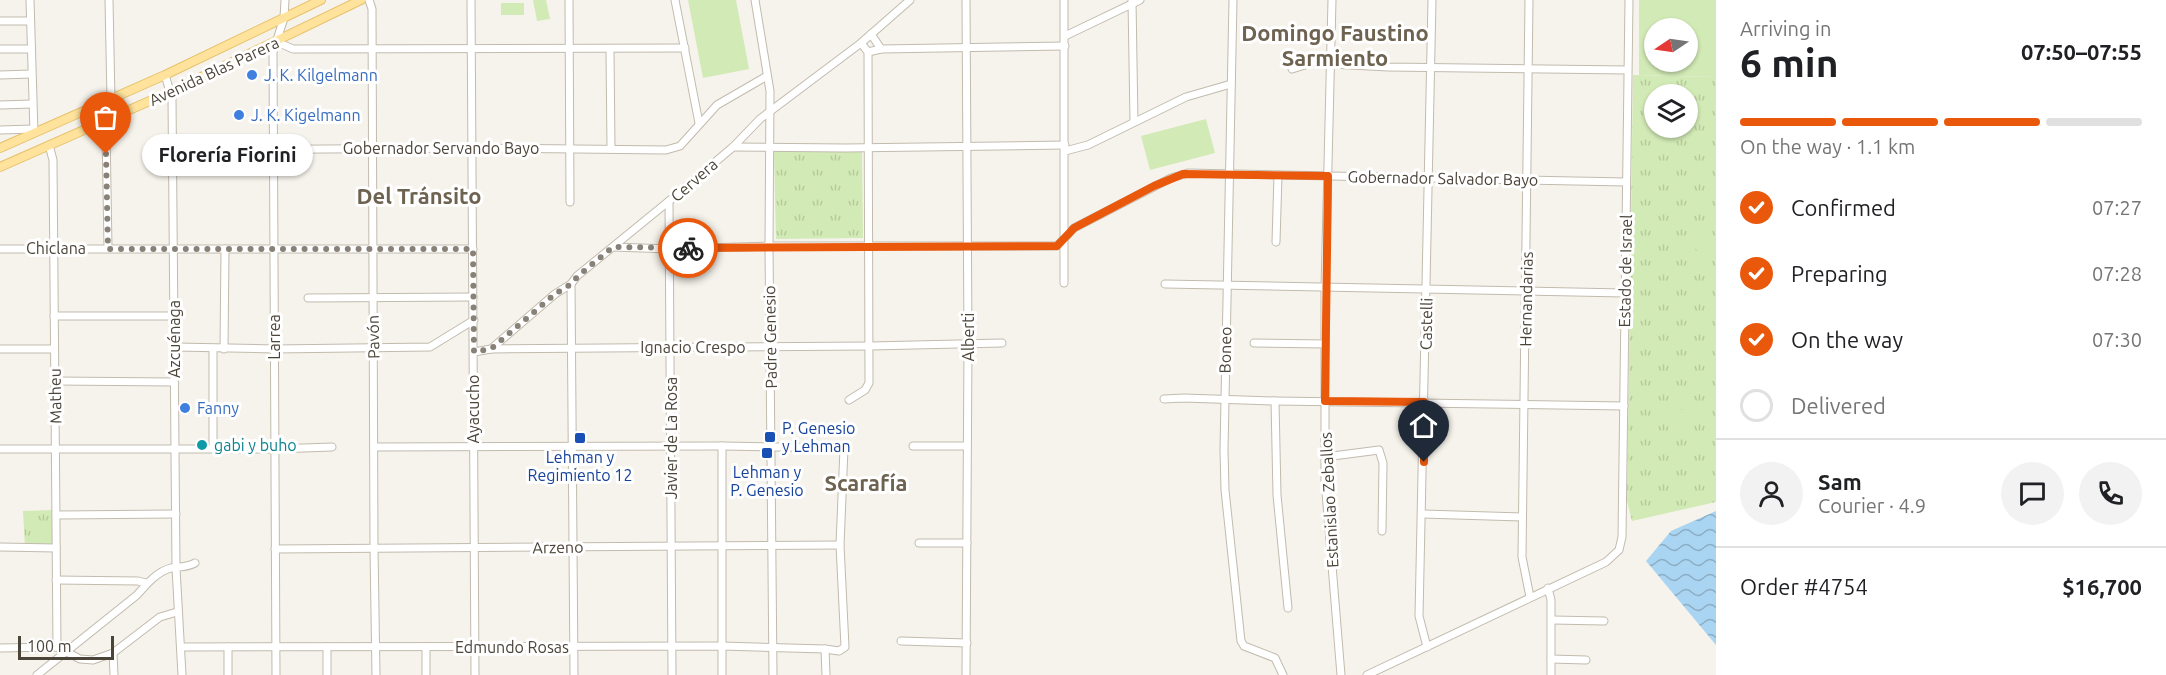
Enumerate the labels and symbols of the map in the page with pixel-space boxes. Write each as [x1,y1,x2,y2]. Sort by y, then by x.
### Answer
north arrow [1644,18,1698,72]
district label: Domingo Faustino Sarmiento [1241,20,1429,70]
street label: Avenida Blas Parera [146,33,282,109]
place label: J. K. Kilgelmann [264,66,378,84]
marker: J. K. Kilgelmann [245,68,259,82]
pin [80,92,131,154]
place label: J. K. Kigelmann [251,106,361,124]
marker: J. K. Kigelmann [232,108,246,122]
callout: Florería Fiorini [142,133,313,175]
street label: Gobernador Servando Bayo [343,139,539,157]
street label: Cervera [667,155,721,205]
street label: Gobernador Salvador Bayo [1347,167,1539,189]
district label: Del Tránsito [356,183,482,208]
street label: Estado de Israel [1615,214,1635,328]
courier [658,218,718,278]
street label: Chiclana [26,239,86,257]
street label: Hernandarias [1516,251,1536,347]
street label: Padre Genesio [760,285,780,389]
street label: Castelli [1417,298,1435,350]
street label: Azcuénaga [165,300,183,378]
street label: Alberti [959,312,977,362]
street label: Larrea [265,314,283,360]
street label: Pavón [364,315,382,359]
street label: Boneo [1216,326,1234,374]
street label: Ignacio Crespo [640,338,746,356]
street label: Matheu [46,368,64,424]
street label: Ayacucho [464,375,482,443]
street label: Javier de La Rosa [662,377,680,499]
place label: Fanny [197,399,239,417]
pin [1398,400,1449,462]
marker: Fanny [178,401,192,415]
place label: P. Genesio y Lehman [782,419,855,455]
marker: P. Genesio y Lehman [763,430,777,444]
marker: Lehman y Regimiento 12 [573,431,587,445]
street label: Estanislao Zeballos [1316,432,1342,568]
place label: gabi y buho [214,436,297,454]
marker: gabi y buho [195,438,209,452]
marker: Lehman y P. Genesio [760,446,774,460]
place label: Lehman y Regimiento 12 [528,448,632,484]
place label: Lehman y P. Genesio [730,463,804,499]
district label: Scarafía [824,470,908,495]
street label: Arzeno [532,538,584,556]
scale bar [18,633,114,660]
street label: Edmundo Rosas [455,638,569,656]

